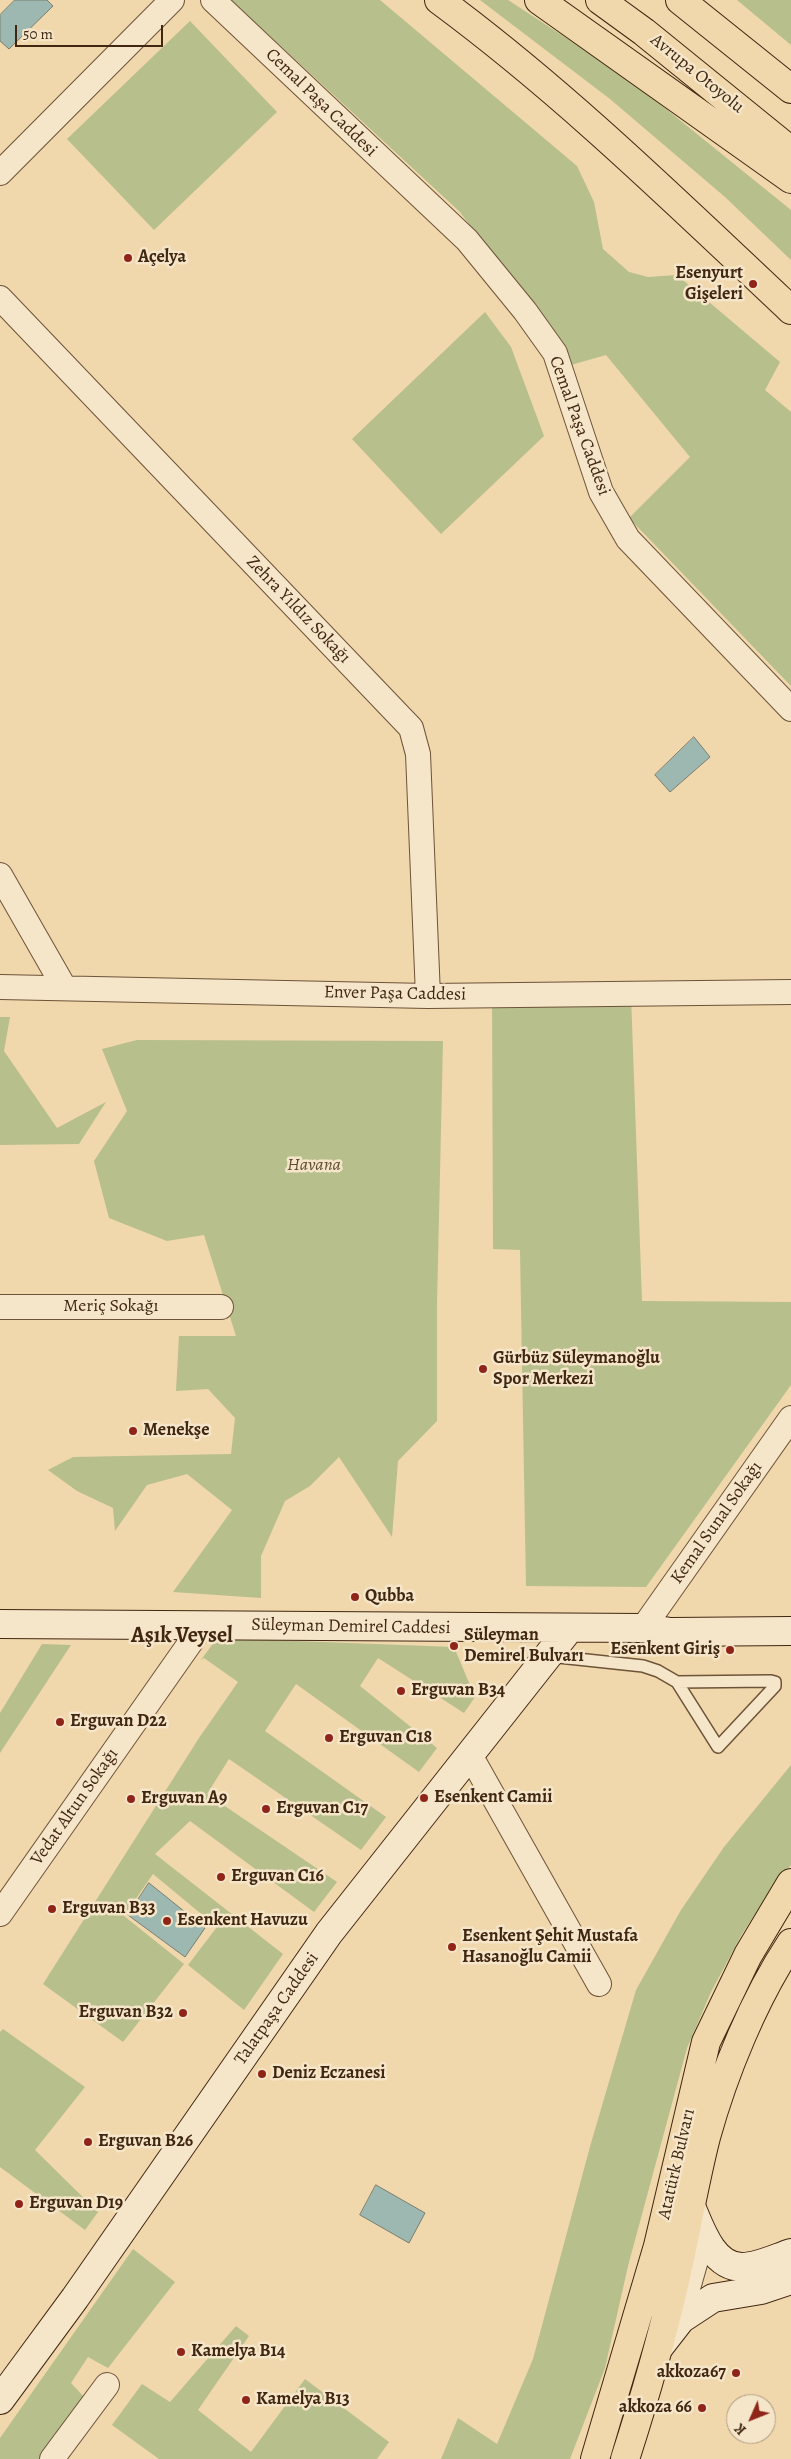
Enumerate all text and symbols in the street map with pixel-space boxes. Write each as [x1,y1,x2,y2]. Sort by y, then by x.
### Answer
scale bar [18,15,165,47]
text: 50 m [23,24,53,44]
street label: Avrupa Otoyolu [646,30,748,118]
street label: Cemal Paşa Caddesi [261,44,381,162]
place label: Açelya [138,247,186,269]
marker: Açelya [122,252,134,264]
place label: Esenyurt Gişeleri [675,263,743,306]
marker: Esenyurt Gişeleri [747,278,759,290]
street label: Cemal Paşa Caddesi [544,353,614,499]
street label: Zehra Yıldız Sokağı [241,552,355,668]
street label: Enver Paşa Caddesi [324,982,466,1006]
park label: Havana [287,1155,341,1177]
street label: Meriç Sokağı [63,1296,159,1318]
place label: Gürbüz Süleymanoğlu Spor Merkezi [493,1348,660,1390]
marker: Gürbüz Süleymanoğlu Spor Merkezi [477,1363,489,1375]
place label: Menekşe [143,1420,209,1442]
marker: Menekşe [127,1425,139,1437]
street label: Kemal Sunal Sokağı [667,1457,767,1589]
place label: Qubba [365,1586,414,1608]
marker: Qubba [349,1591,361,1603]
street label: Süleyman Demirel Caddesi [251,1614,451,1640]
district label: Aşık Veysel [131,1624,233,1650]
place label: Süleyman Demirel Bulvarı [464,1625,584,1668]
place label: Esenkent Giriş [610,1639,720,1661]
marker: Süleyman Demirel Bulvarı [448,1640,460,1652]
marker: Esenkent Giriş [724,1644,736,1656]
place label: Erguvan B34 [411,1680,505,1702]
marker: Erguvan B34 [395,1685,407,1697]
place label: Erguvan D22 [70,1711,167,1733]
marker: Erguvan D22 [54,1716,66,1728]
place label: Erguvan C18 [339,1727,432,1749]
marker: Erguvan C18 [323,1732,335,1744]
street label: Vedat Altun Sokağı [27,1744,123,1870]
place label: Esenkent Camii [434,1787,552,1809]
place label: Erguvan A9 [141,1788,227,1810]
marker: Esenkent Camii [418,1792,430,1804]
marker: Erguvan A9 [125,1793,137,1805]
place label: Erguvan C17 [276,1798,368,1820]
marker: Erguvan C17 [260,1803,272,1815]
place label: Erguvan C16 [231,1866,324,1888]
marker: Erguvan C16 [215,1871,227,1883]
place label: Erguvan B33 [62,1898,156,1920]
marker: Erguvan B33 [46,1903,58,1915]
place label: Esenkent Havuzu [177,1910,308,1932]
marker: Esenkent Havuzu [161,1915,173,1927]
place label: Esenkent Şehit Mustafa Hasanoğlu Camii [462,1926,638,1968]
marker: Esenkent Şehit Mustafa Hasanoğlu Camii [446,1941,458,1953]
street label: Talatpaşa Caddesi [230,1949,324,2069]
place label: Erguvan B32 [78,2002,173,2024]
marker: Erguvan B32 [177,2007,189,2019]
place label: Deniz Eczanesi [272,2063,386,2085]
marker: Deniz Eczanesi [256,2068,268,2080]
street label: Atatürk Bulvarı [654,2107,700,2221]
place label: Erguvan B26 [98,2131,193,2153]
marker: Erguvan B26 [82,2136,94,2148]
place label: Erguvan D19 [29,2193,123,2215]
marker: Erguvan D19 [13,2198,25,2210]
place label: Kamelya B14 [191,2341,286,2363]
marker: Kamelya B14 [175,2346,187,2358]
place label: akkoza67 [657,2362,726,2384]
marker: akkoza67 [730,2367,742,2379]
place label: Kamelya B13 [256,2389,350,2411]
marker: Kamelya B13 [240,2394,252,2406]
north arrow [726,2394,776,2444]
place label: akkoza 66 [619,2397,692,2419]
marker: akkoza 66 [696,2402,708,2414]
text: K [731,2419,751,2439]

